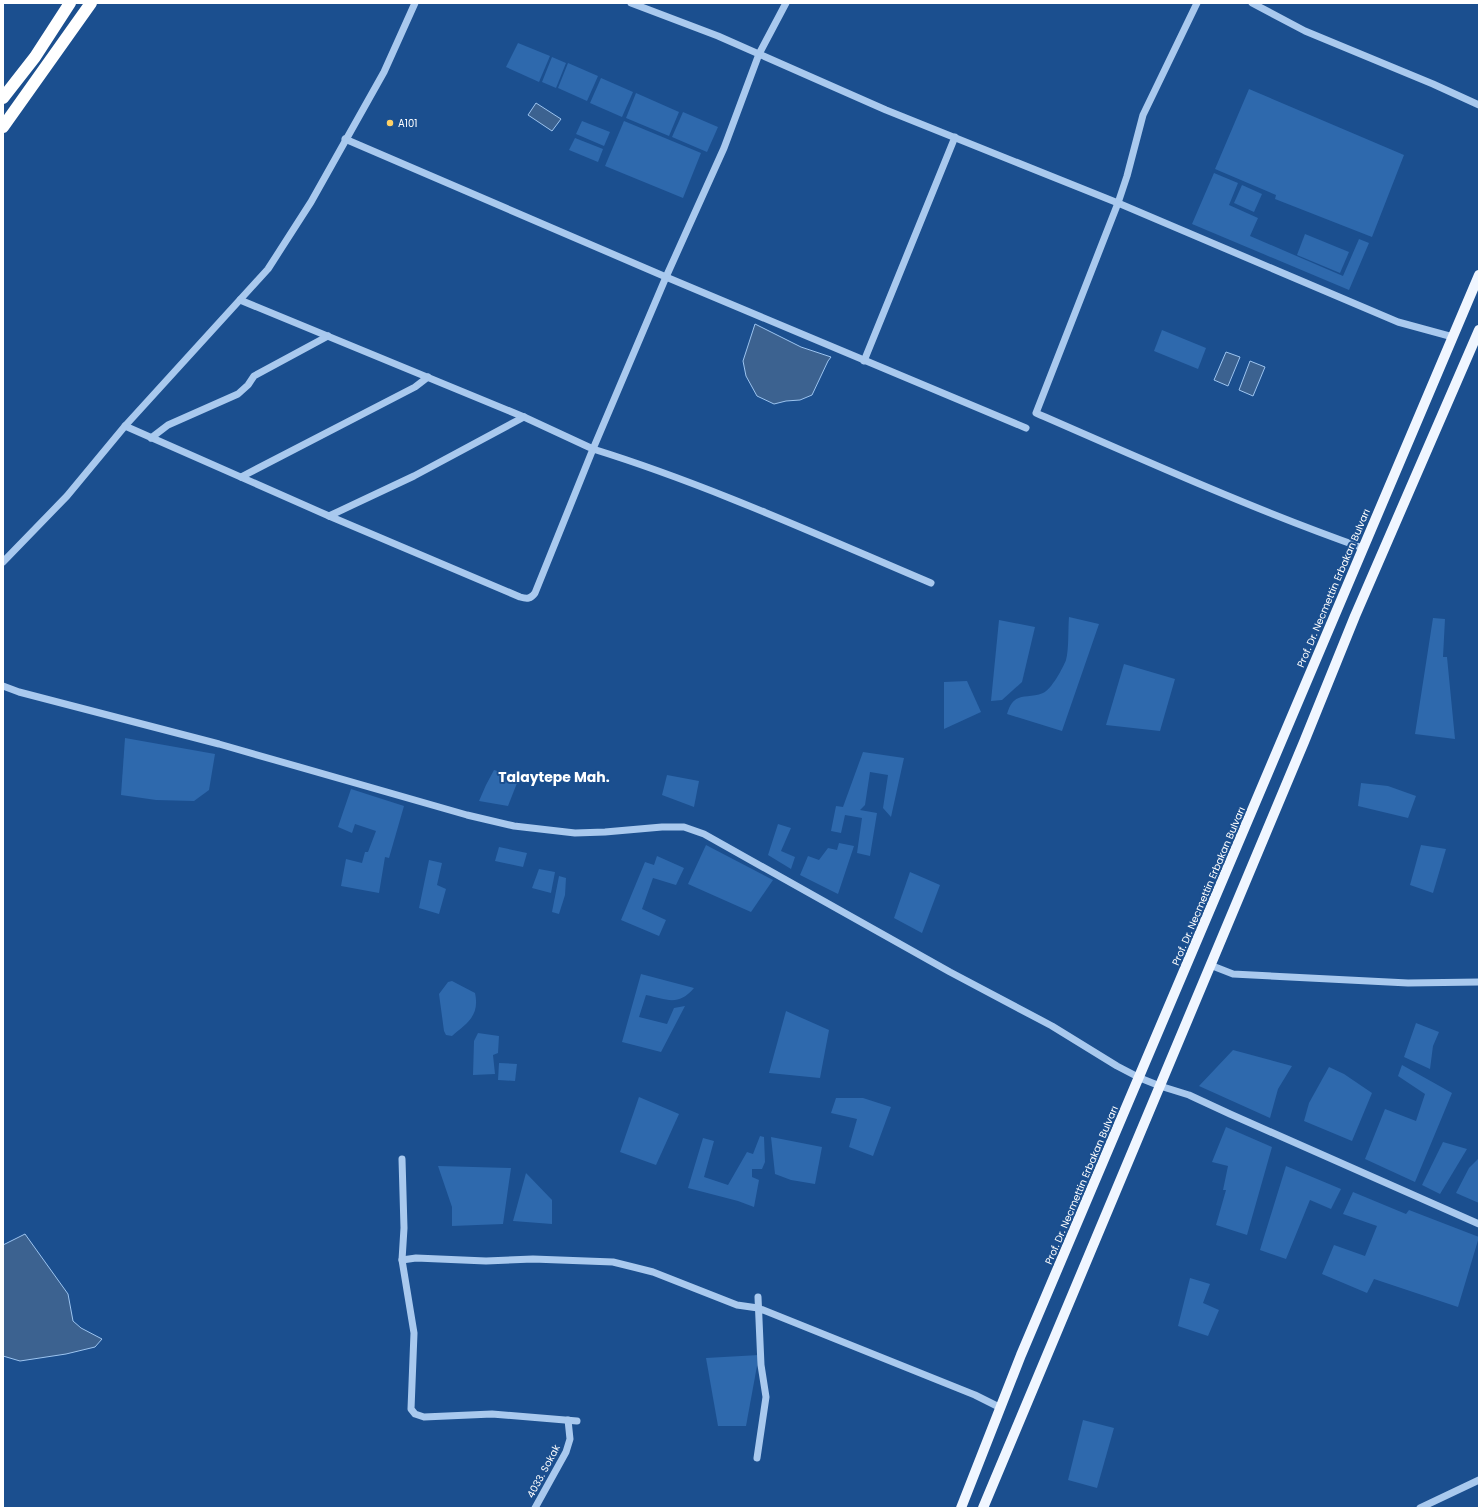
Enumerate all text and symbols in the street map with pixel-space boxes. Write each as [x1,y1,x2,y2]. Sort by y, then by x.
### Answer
place label: A101 [398,116,417,131]
marker: A101 [385,118,395,128]
street label: Prof. Dr. Necmettin Erbakan Bulvarı [1293,507,1374,670]
district label: Talaytepe Mah. [498,767,610,787]
street label: Prof. Dr. Necmettin Erbakan Bulvarı [1168,805,1249,968]
street label: Prof. Dr. Necmettin Erbakan Bulvarı [1041,1104,1122,1267]
street label: 4033. Sokak [523,1441,564,1501]

